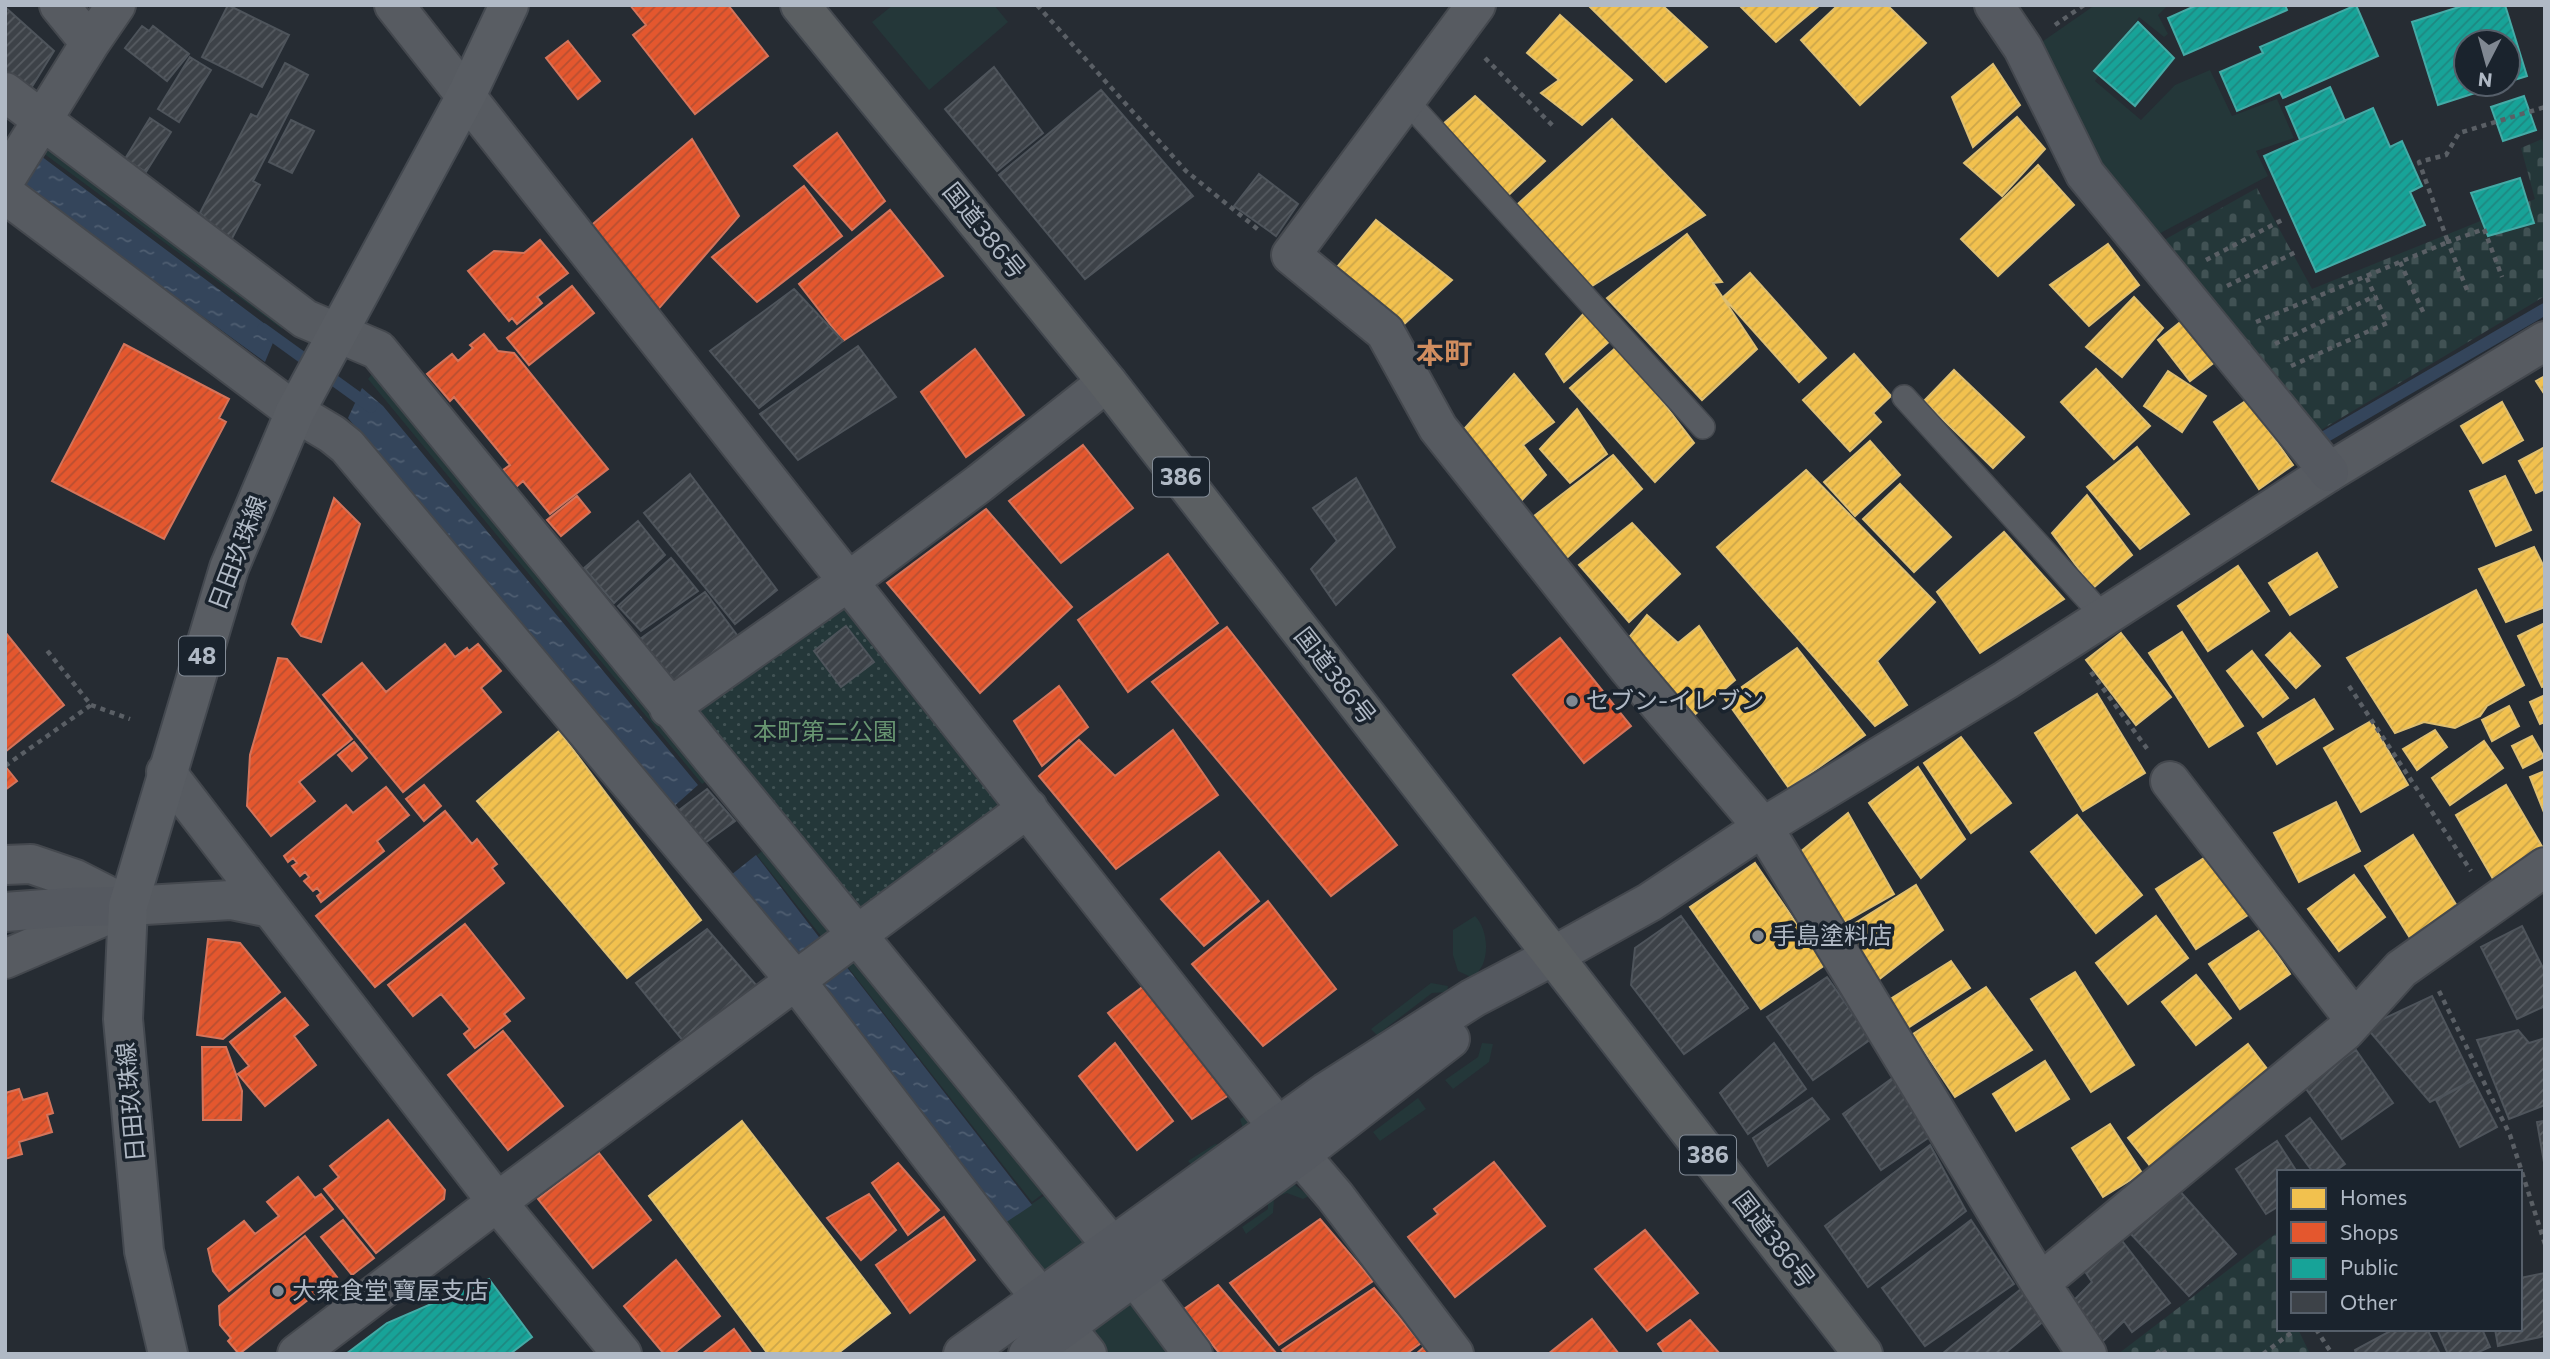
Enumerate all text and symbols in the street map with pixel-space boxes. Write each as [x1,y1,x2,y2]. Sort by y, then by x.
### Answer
north arrow [2452,28,2522,98]
text: N [2477,68,2493,93]
street label: 国道386号 [938,176,1033,284]
district label: 本町 [1416,335,1472,369]
road number: 386 [1153,457,1209,496]
street label: 日田玖珠線 [202,491,272,614]
street label: 国道386号 [1289,621,1383,729]
road number: 48 [179,636,225,676]
place label: セブン-イレブン [1586,685,1764,714]
marker: セブン-イレブン [1564,693,1580,709]
park label: 本町第二公園 [753,716,897,745]
place label: 手島塗料店 [1772,920,1892,949]
marker: 手島塗料店 [1750,928,1766,944]
street label: 日田玖珠線 [110,1041,149,1163]
road number: 386 [1680,1136,1736,1174]
legend [2277,1170,2522,1331]
text: Homes [2340,1184,2407,1209]
street label: 国道386号 [1728,1185,1822,1293]
text: Shops [2340,1219,2399,1244]
text: Public [2340,1254,2398,1279]
place label: 大衆食堂 寶屋支店 [292,1275,489,1304]
marker: 大衆食堂 寶屋支店 [270,1283,286,1299]
text: Other [2340,1289,2397,1314]

